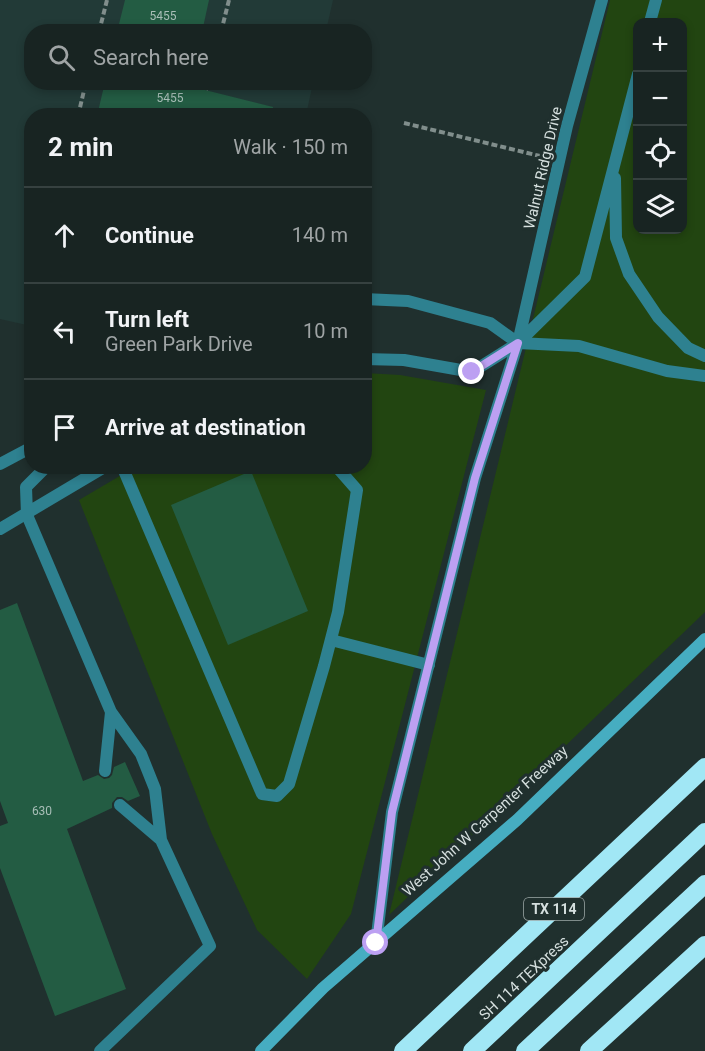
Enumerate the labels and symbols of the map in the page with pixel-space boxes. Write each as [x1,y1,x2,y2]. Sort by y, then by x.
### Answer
house number: 5455 [150,9,177,23]
house number: 5455 [157,91,184,105]
street label: Walnut Ridge Drive [520,105,566,231]
route end [458,358,484,384]
street label: West John W Carpenter Freeway [399,742,571,900]
house number: 630 [32,804,52,818]
road number: TX 114 [524,898,584,920]
route start [362,929,388,955]
street label: SH 114 TEXpress [476,932,572,1024]

